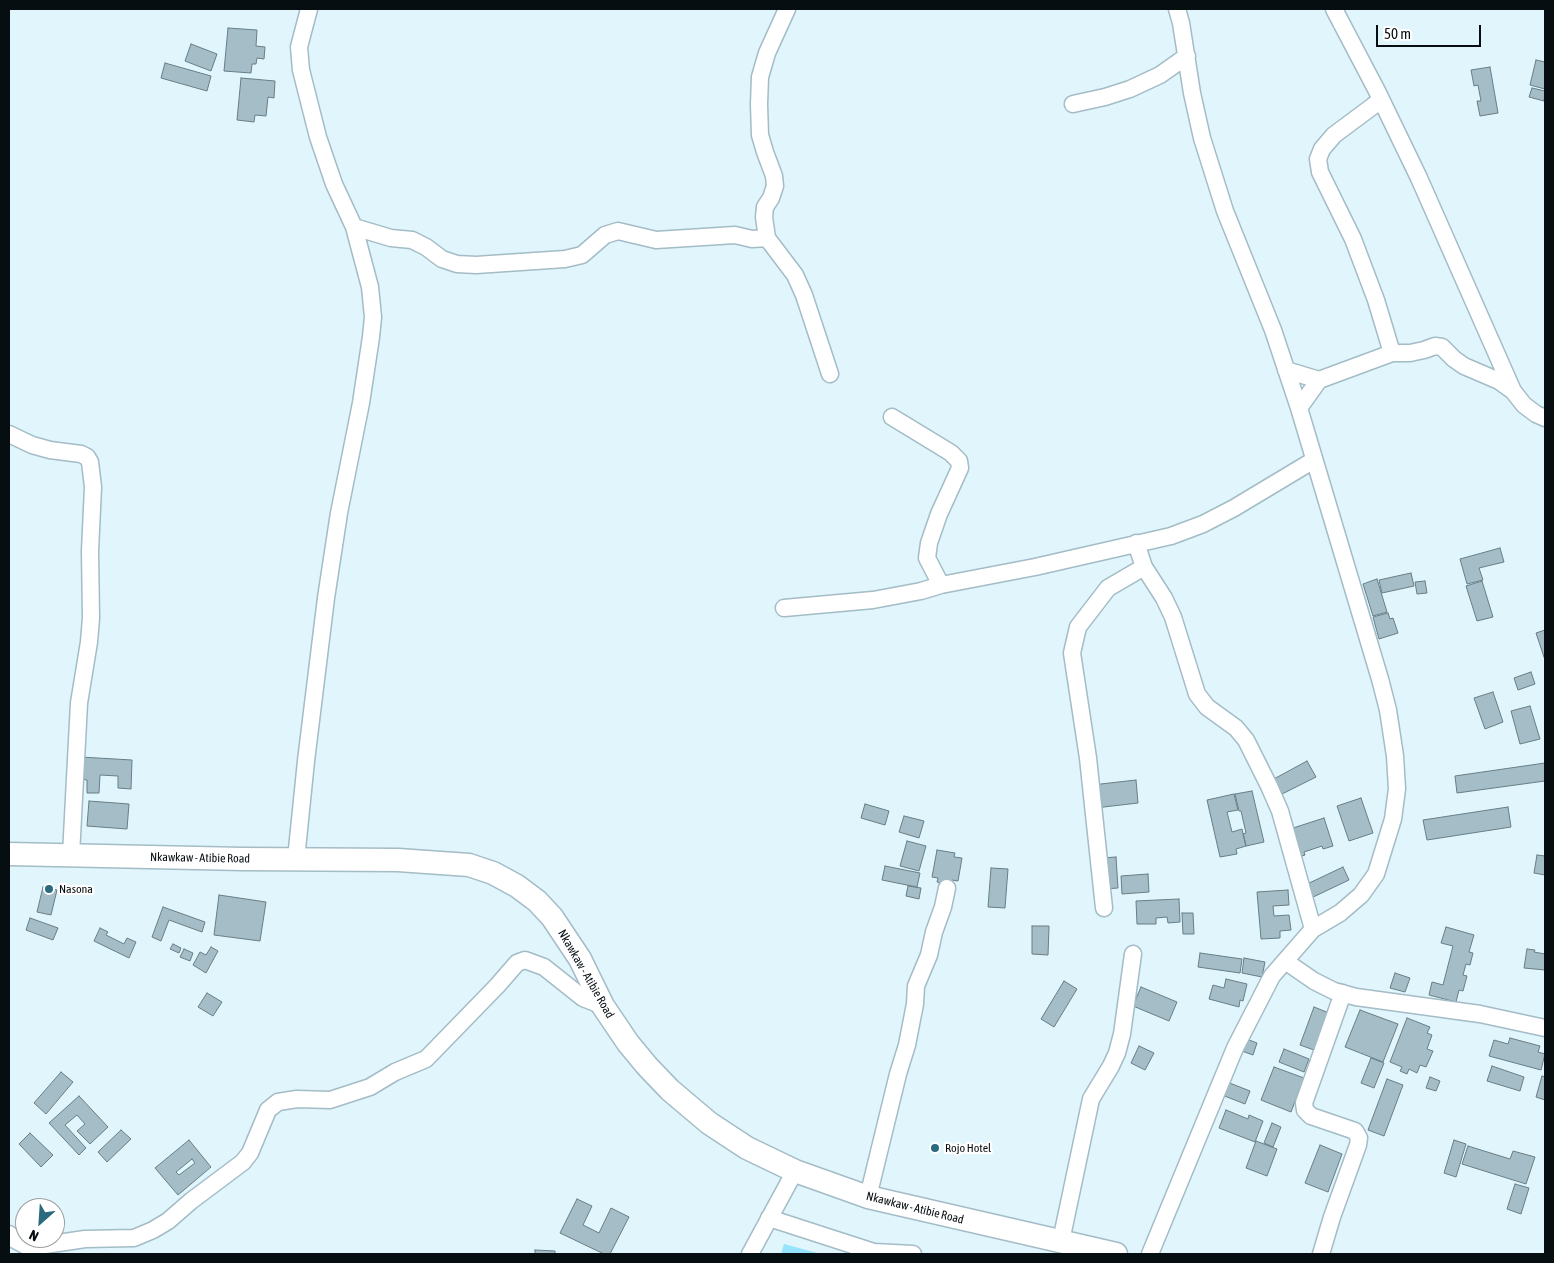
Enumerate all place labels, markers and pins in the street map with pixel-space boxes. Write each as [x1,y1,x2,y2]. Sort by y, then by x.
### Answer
place label: Nasona [59,882,93,896]
marker: Nasona [43,883,55,895]
place label: Rojo Hotel [945,1141,991,1155]
marker: Rojo Hotel [929,1142,941,1154]

